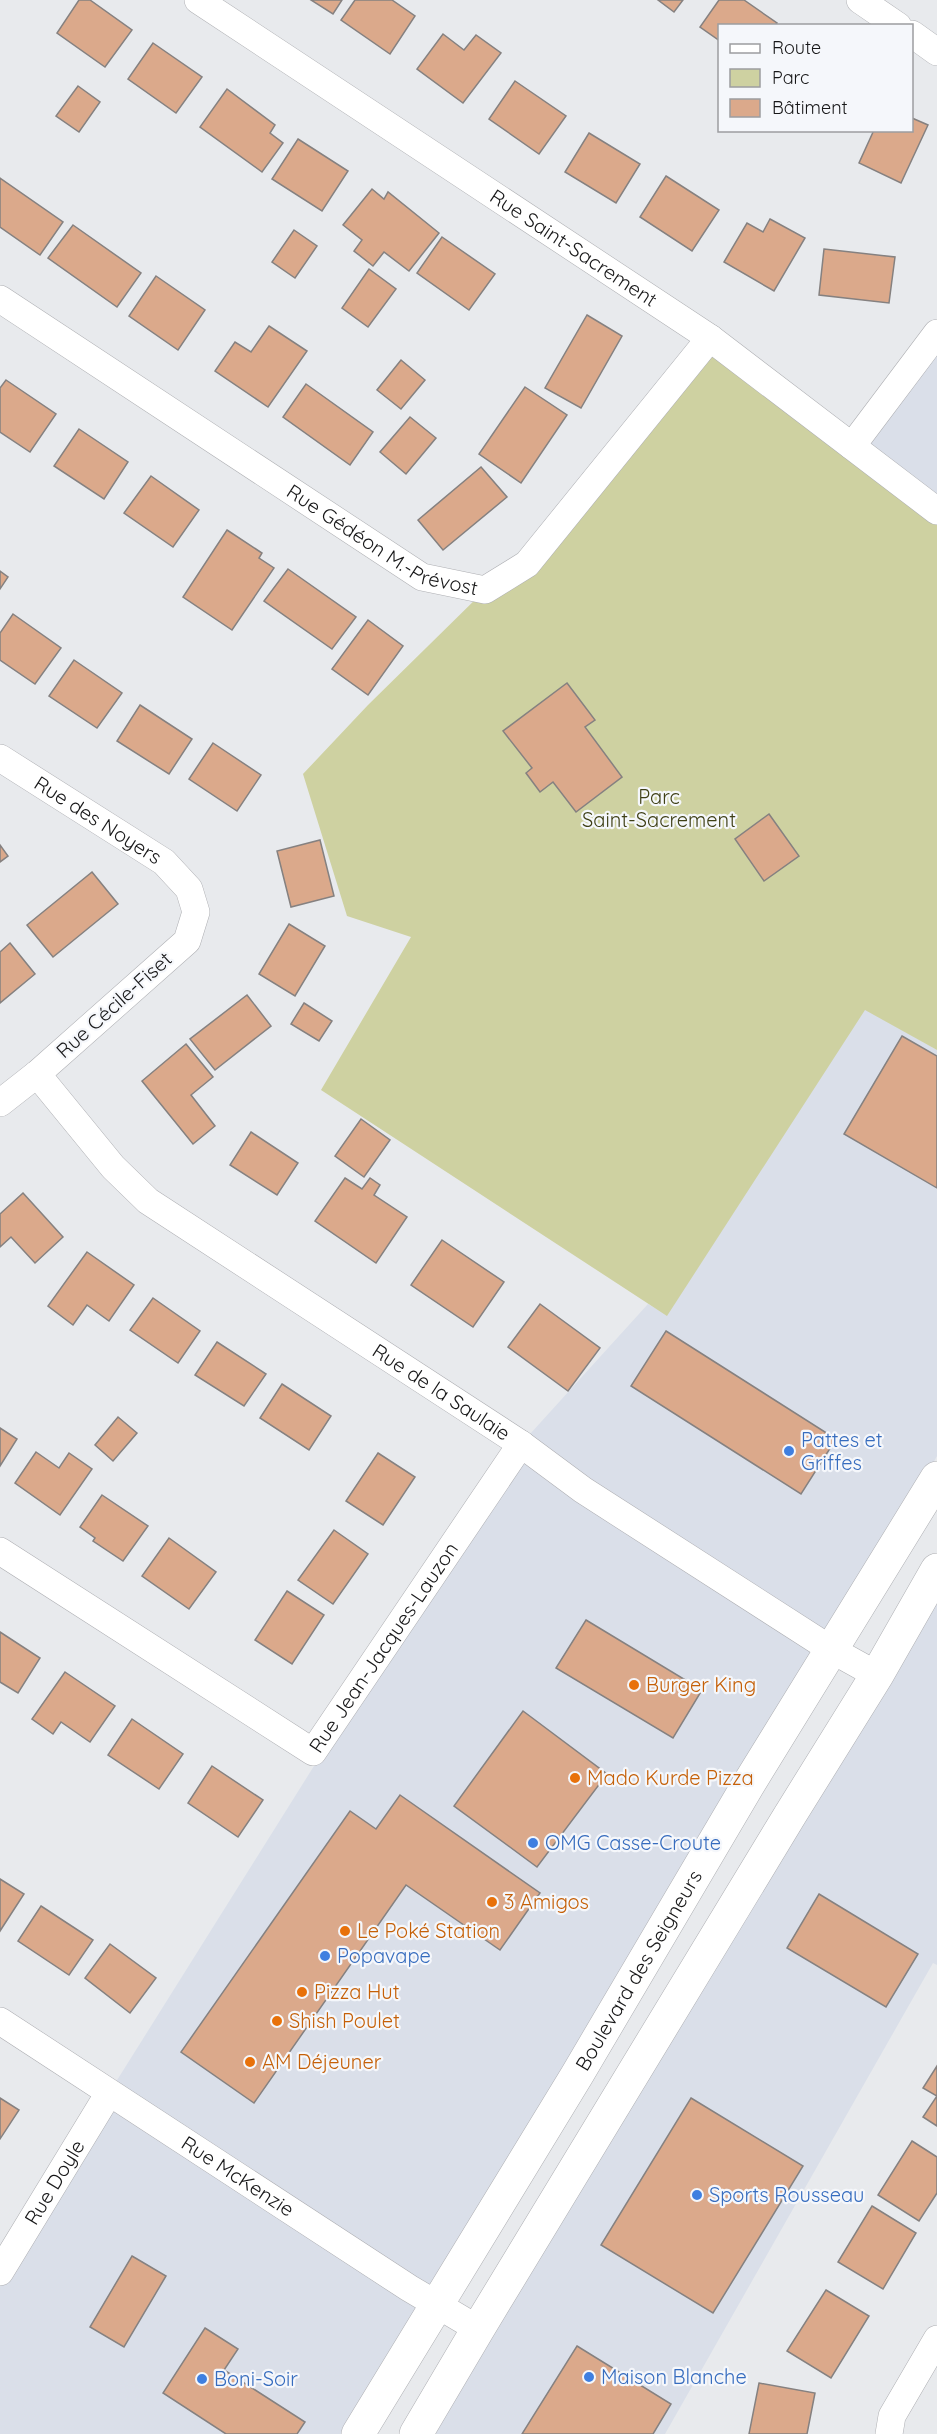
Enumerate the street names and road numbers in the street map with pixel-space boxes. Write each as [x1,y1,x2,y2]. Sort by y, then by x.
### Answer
street label: Rue Saint-Sacrement [485,183,662,312]
street label: Rue Gédéon M.-Prévost [282,478,480,600]
street label: Rue des Noyers [30,770,167,869]
street label: Rue Cécile-Fiset [51,946,177,1063]
street label: Rue de la Saulaie [368,1338,515,1446]
street label: Rue Jean-Jacques-Lauzon [303,1537,463,1757]
street label: Boulevard des Seigneurs [569,1865,707,2075]
street label: Rue McKenzie [177,2130,299,2222]
street label: Rue Doyle [19,2135,90,2229]

